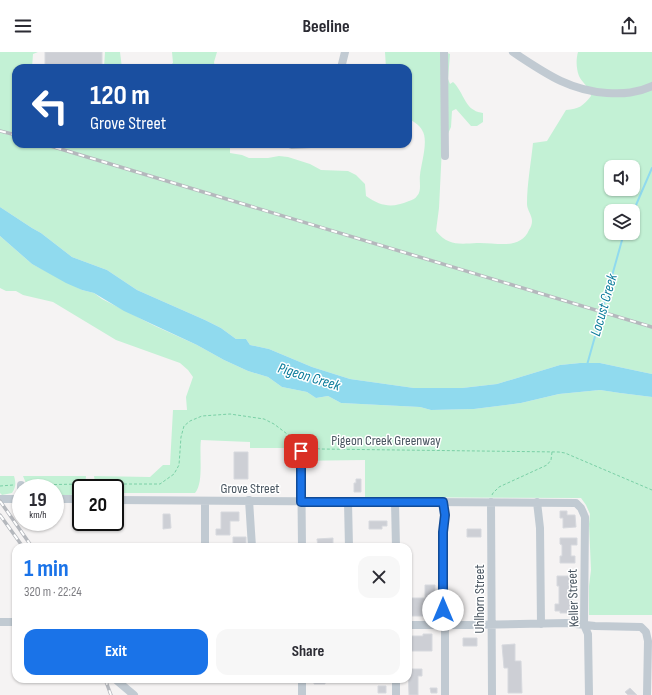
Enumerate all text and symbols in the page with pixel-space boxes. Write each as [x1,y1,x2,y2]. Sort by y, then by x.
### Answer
icon: menu [12,15,34,37]
icon: share [618,15,640,37]
text: Beeline [302,16,350,37]
text: 120 m [90,79,150,112]
icon: left [24,80,76,132]
text: Grove Street [90,113,166,134]
map controls [604,160,640,240]
button: sound [604,160,640,196]
button: layers [604,204,640,240]
water label: Locust Creek [586,271,622,338]
water label: Pigeon Creek [276,359,343,396]
street label: Pigeon Creek Greenway [331,432,441,449]
pin [284,434,318,468]
icon: arrive [290,440,312,462]
speed limit sign: 20 [72,479,124,531]
street label: Grove Street [220,480,280,497]
text: 19 [29,488,47,512]
text: km/h [29,509,47,521]
text: 1 min [24,554,69,583]
button: close [358,556,400,598]
street label: Uhlhorn Street [471,564,488,634]
street label: Keller Street [563,569,583,627]
text: 320 m · 22:24 [24,584,82,600]
position arrow [422,589,464,631]
button: Exit [24,629,208,675]
button: Share [216,629,400,675]

